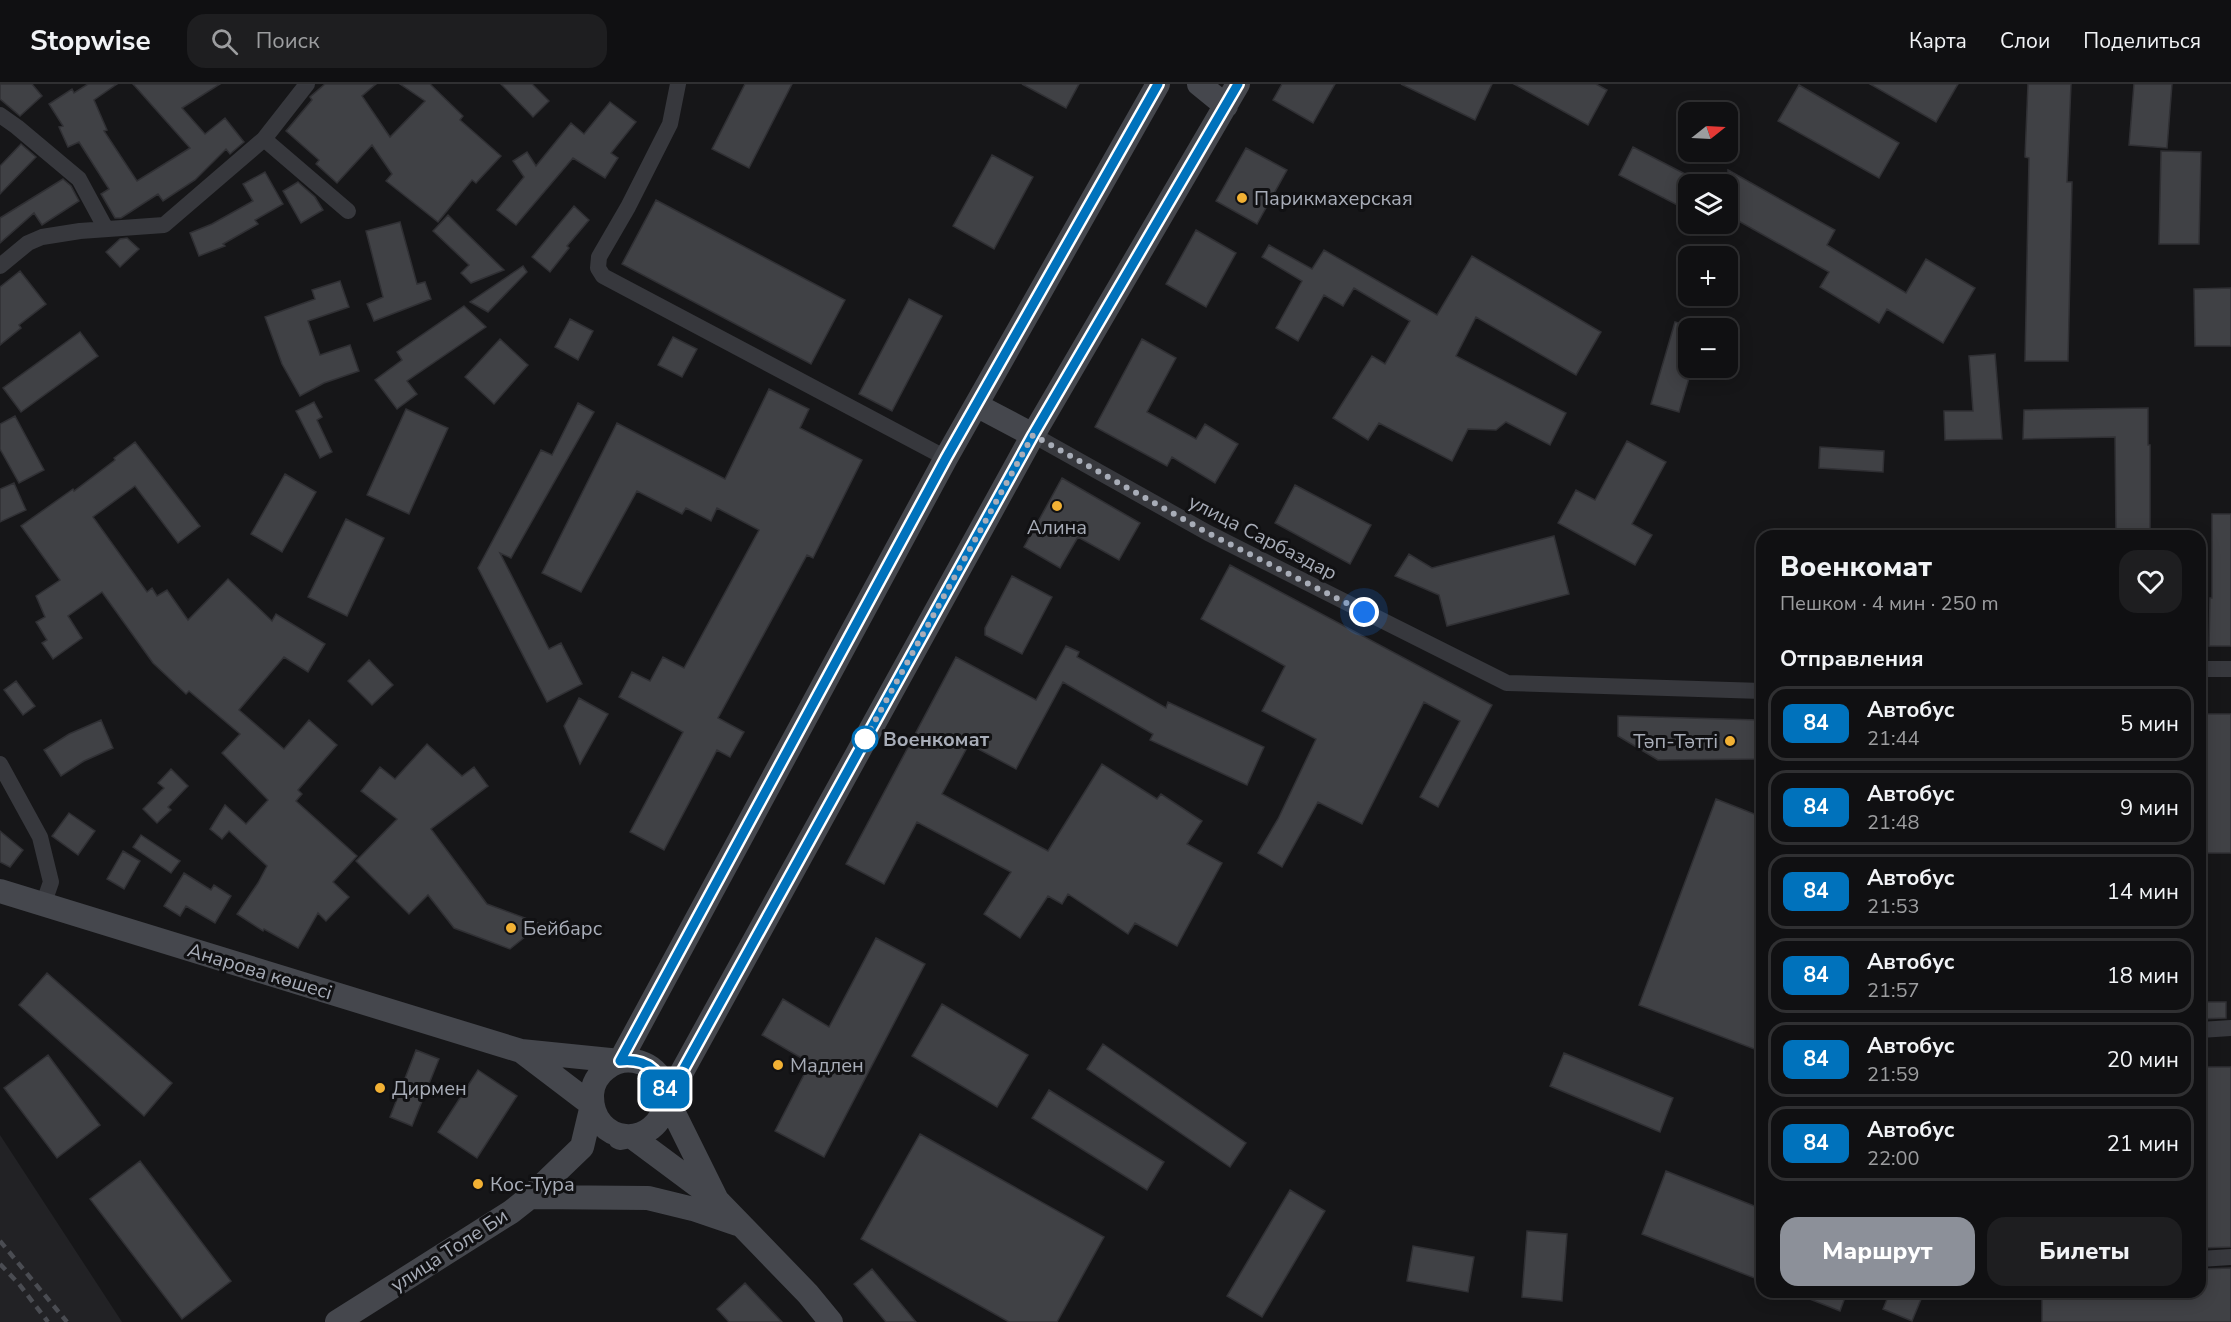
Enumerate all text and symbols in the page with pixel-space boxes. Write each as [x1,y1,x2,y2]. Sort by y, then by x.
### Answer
search box [187,14,607,68]
text: Stopwise [30,22,151,60]
icon: search [208,25,241,58]
text: Поиск [256,26,320,56]
text: Карта [1909,27,1967,55]
text: Слои [2000,27,2050,55]
text: Поделиться [2083,27,2201,55]
north arrow [1678,102,1738,162]
map controls [1678,102,1738,378]
button: layers [1678,174,1738,234]
place label: Парикмахерская [1254,185,1413,212]
marker: Парикмахерская [1235,191,1249,205]
button: + [1678,246,1738,306]
button: − [1678,318,1738,378]
street label: улица Сарбаздар [1184,488,1342,587]
marker: Алина [1050,499,1064,513]
place label: Алина [1027,514,1087,541]
text: Военкомат [1780,548,1932,586]
button: heart [2119,550,2182,613]
text: Пешком · 4 мин · 250 m [1780,590,1999,617]
your location [1349,597,1379,627]
text: Отправления [1780,644,1924,674]
text: Автобус [1867,695,1955,725]
text: 84 [1803,709,1829,737]
text: 5 мин [2120,709,2179,739]
text: 21:44 [1867,725,1920,752]
marker: Военкомат [852,726,878,752]
place label: Военкомат [883,726,990,753]
place label: Тәп-Тәтті [1633,728,1718,755]
marker: Тәп-Тәтті [1723,734,1737,748]
text: Автобус [1867,779,1955,809]
text: 84 [1803,793,1829,821]
text: 9 мин [2120,793,2179,823]
text: 21:48 [1867,809,1920,836]
text: Автобус [1867,863,1955,893]
text: 84 [1803,877,1829,905]
text: 14 мин [2107,877,2179,907]
text: 21:53 [1867,893,1920,920]
place label: Бейбарс [523,915,602,942]
marker: Бейбарс [504,921,518,935]
street label: Анарова көшесі [184,937,336,1006]
text: Автобус [1867,947,1955,977]
text: 84 [1803,961,1829,989]
text: 18 мин [2107,961,2179,991]
text: 21:57 [1867,977,1920,1004]
text: Автобус [1867,1031,1955,1061]
text: 84 [1803,1045,1829,1073]
text: 20 мин [2107,1045,2179,1075]
place label: Мадлен [790,1052,864,1079]
marker: Мадлен [771,1058,785,1072]
text: 21:59 [1867,1061,1920,1088]
line badge: 84 [638,1070,692,1108]
place label: Дирмен [392,1075,467,1102]
text: 84 [652,1075,678,1103]
marker: Дирмен [373,1081,387,1095]
text: Автобус [1867,1115,1955,1145]
text: 84 [1803,1129,1829,1157]
text: 21 мин [2107,1129,2179,1159]
text: 22:00 [1867,1145,1920,1172]
place label: Кос-Тура [490,1171,575,1198]
marker: Кос-Тура [471,1177,485,1191]
street label: улица Толе Би [385,1202,513,1298]
button: Маршрут [1780,1217,1975,1286]
button: Билеты [1987,1217,2182,1286]

